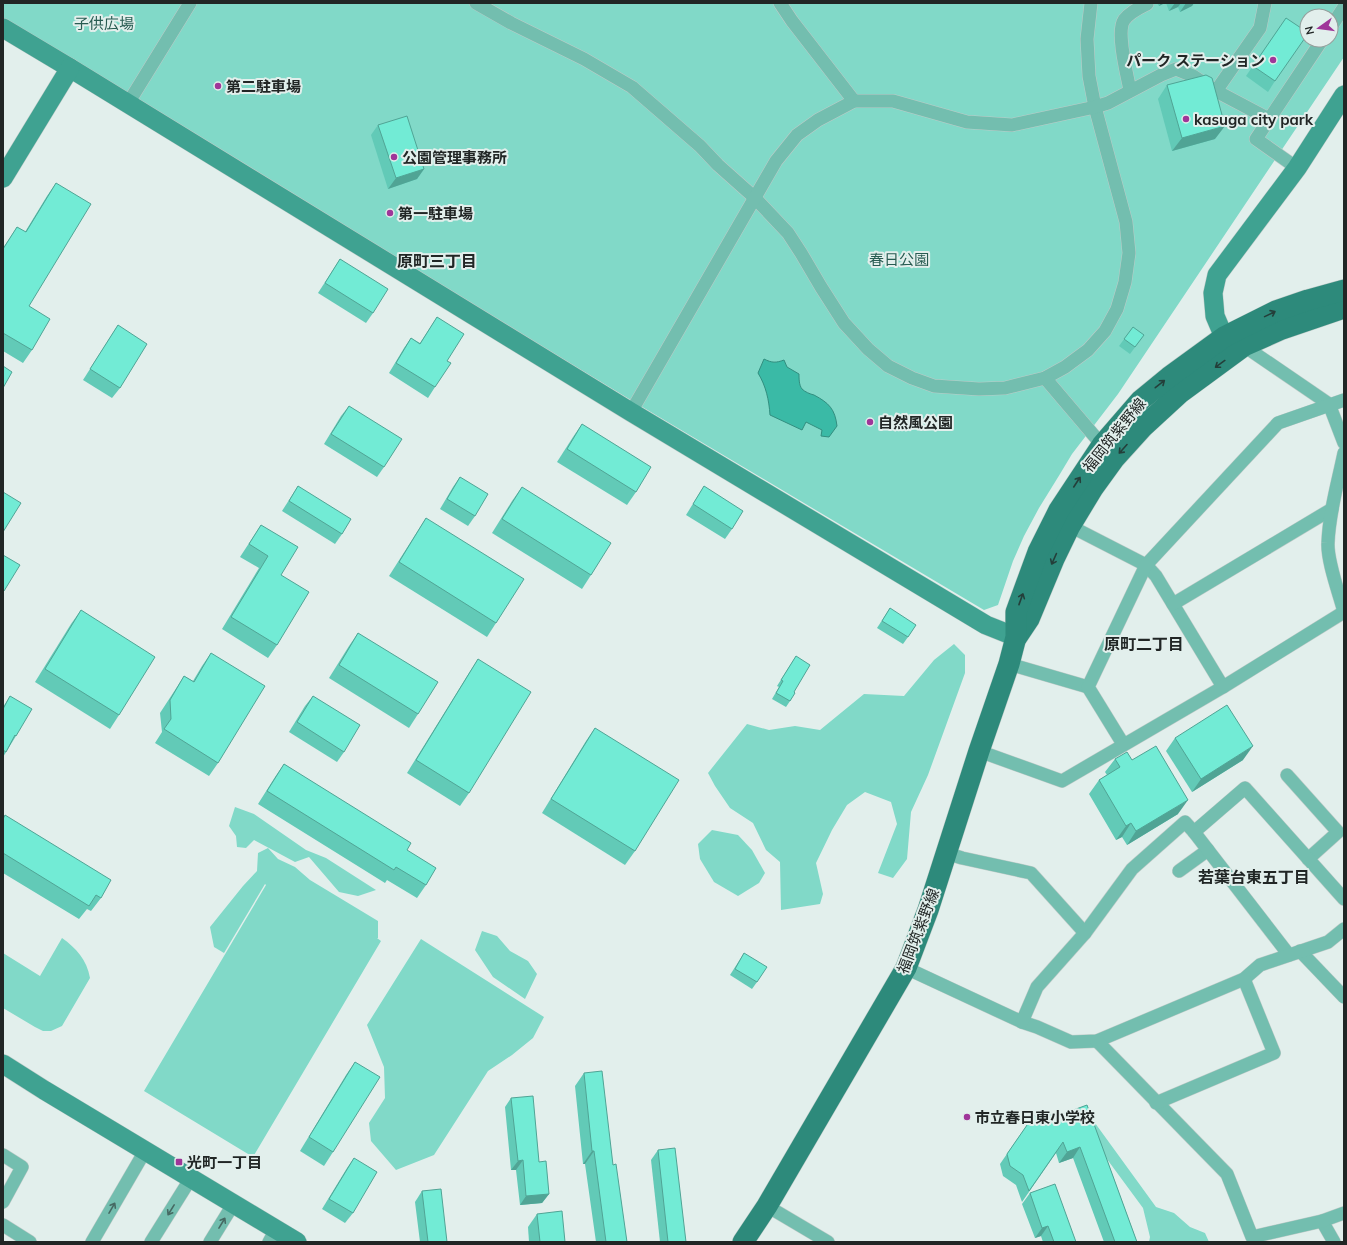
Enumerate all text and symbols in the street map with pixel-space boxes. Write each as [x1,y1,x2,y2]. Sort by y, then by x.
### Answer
north arrow [1299,8,1339,48]
park label: 子供広場 [74,14,134,33]
text: N [1301,25,1317,36]
place label: パーク ステーション [1126,51,1265,70]
marker: パーク ステーション [1268,55,1278,65]
place label: 第二駐車場 [226,77,301,96]
marker: 第二駐車場 [213,81,223,91]
place label: kasuga city park [1194,110,1314,129]
marker: kasuga city park [1181,114,1191,124]
place label: 公園管理事務所 [402,148,507,167]
marker: 公園管理事務所 [389,152,399,162]
place label: 第一駐車場 [398,204,473,223]
marker: 第一駐車場 [385,208,395,218]
park label: 春日公園 [869,250,929,269]
district label: 原町三丁目 [397,251,477,271]
one-way arrow [1264,310,1276,317]
one-way arrow [1214,360,1225,368]
one-way arrow [1155,380,1166,388]
street label: 福岡筑紫野線 [1078,394,1150,476]
place label: 自然風公園 [878,413,953,432]
marker: 自然風公園 [865,417,875,427]
one-way arrow [1118,444,1127,455]
one-way arrow [1073,476,1081,488]
one-way arrow [1050,553,1057,565]
one-way arrow [1018,593,1025,606]
district label: 原町二丁目 [1104,634,1184,654]
district label: 若葉台東五丁目 [1198,867,1310,887]
street label: 福岡筑紫野線 [893,886,943,976]
place label: 市立春日東小学校 [975,1108,1095,1127]
marker: 市立春日東小学校 [962,1112,972,1122]
place label: 光町一丁目 [187,1153,262,1172]
marker: 光町一丁目 [174,1157,184,1167]
one-way arrow [108,1202,116,1214]
one-way arrow [167,1204,175,1215]
one-way arrow [218,1218,226,1229]

